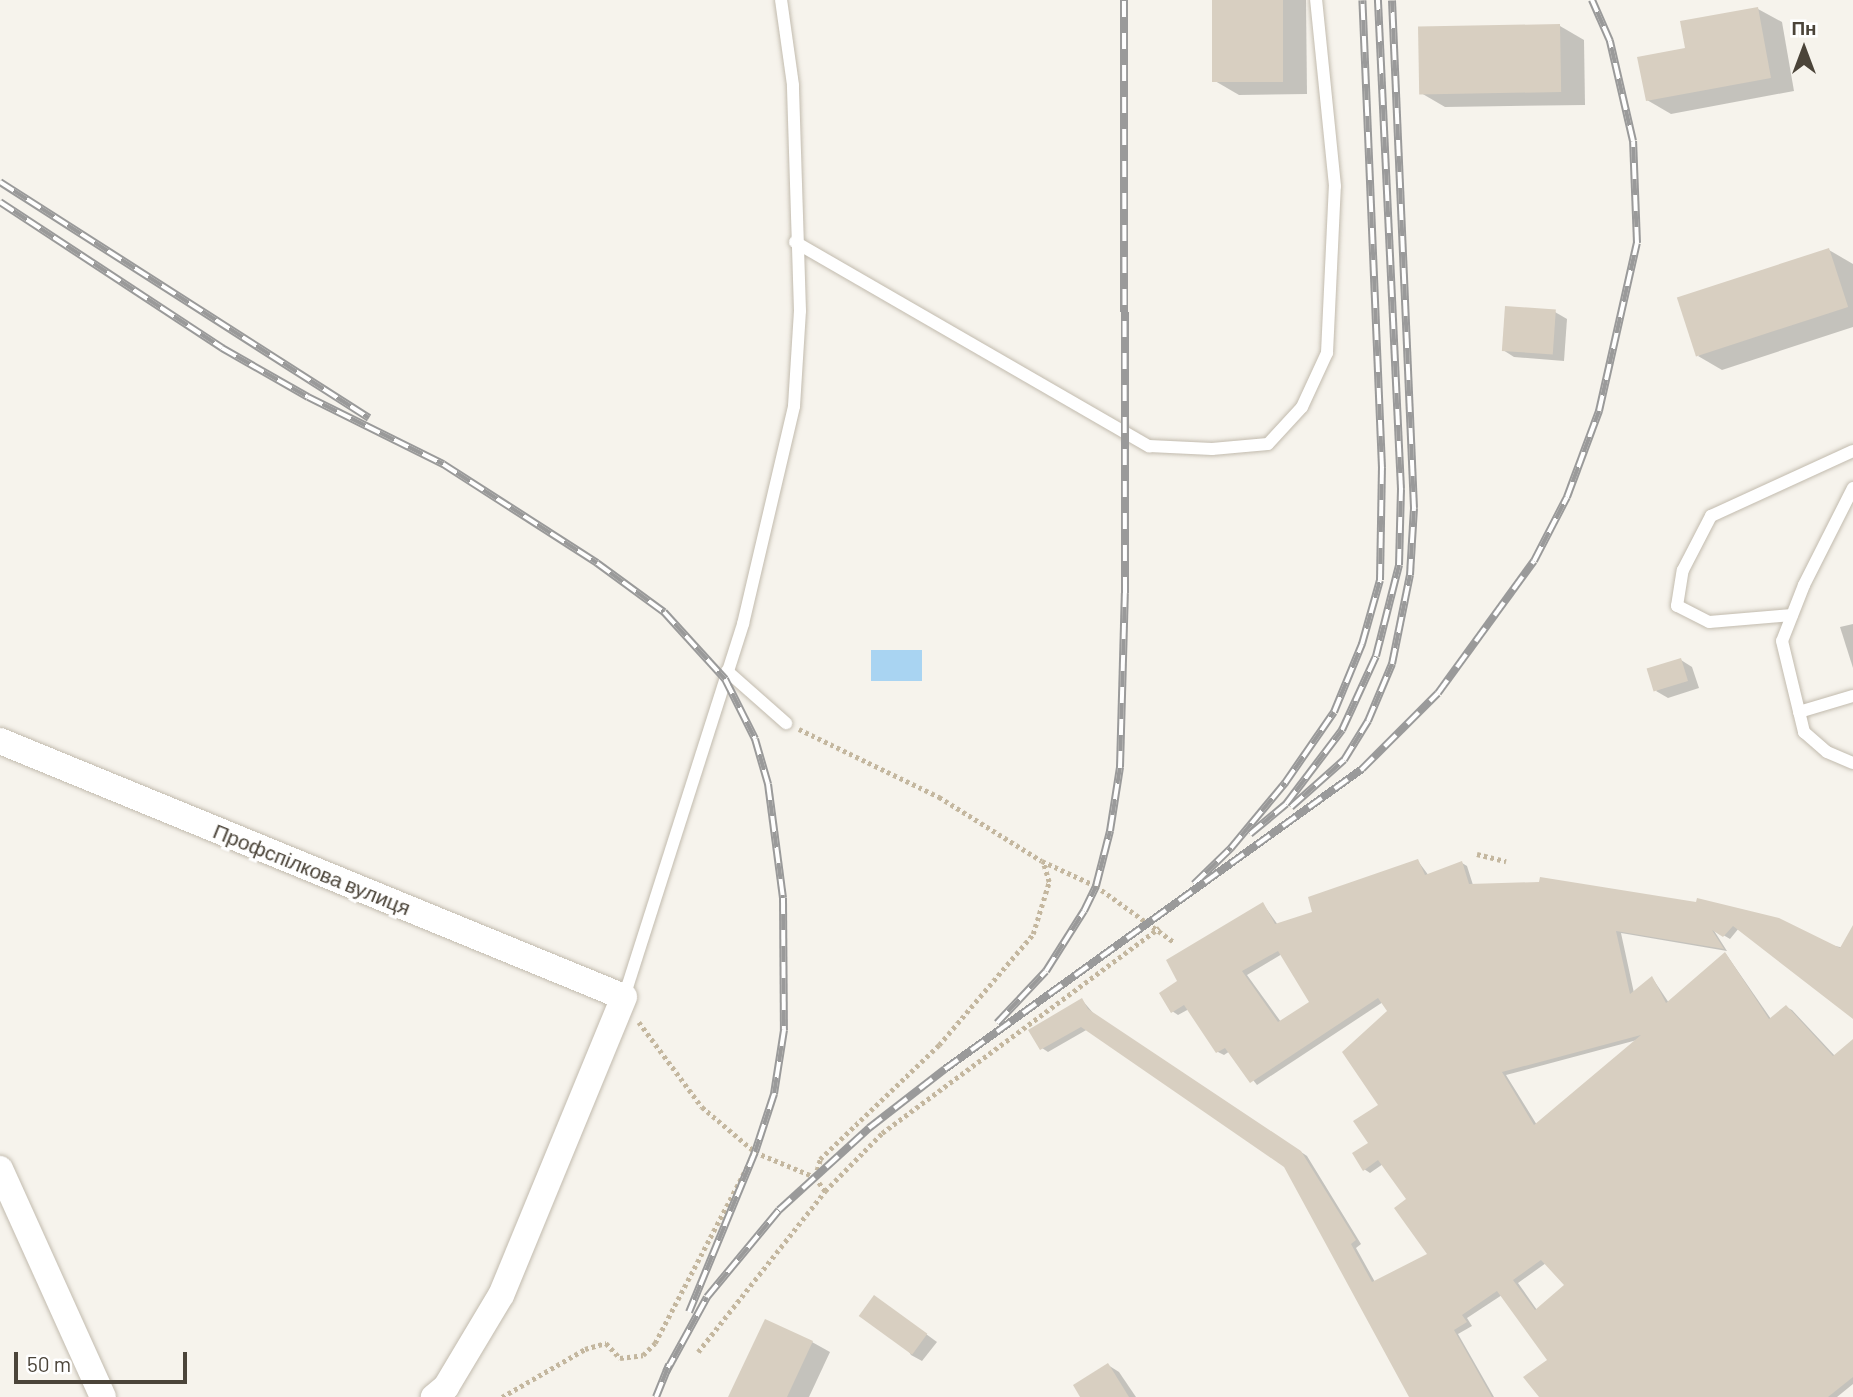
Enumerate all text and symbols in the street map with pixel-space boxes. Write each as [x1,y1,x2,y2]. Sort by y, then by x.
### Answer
north arrow [1769,14,1839,84]
text: Пн [1791,16,1817,39]
street label: Профспілкова вулиця [210,818,414,920]
scale bar [18,1338,191,1382]
text: 50 m [27,1351,71,1376]

